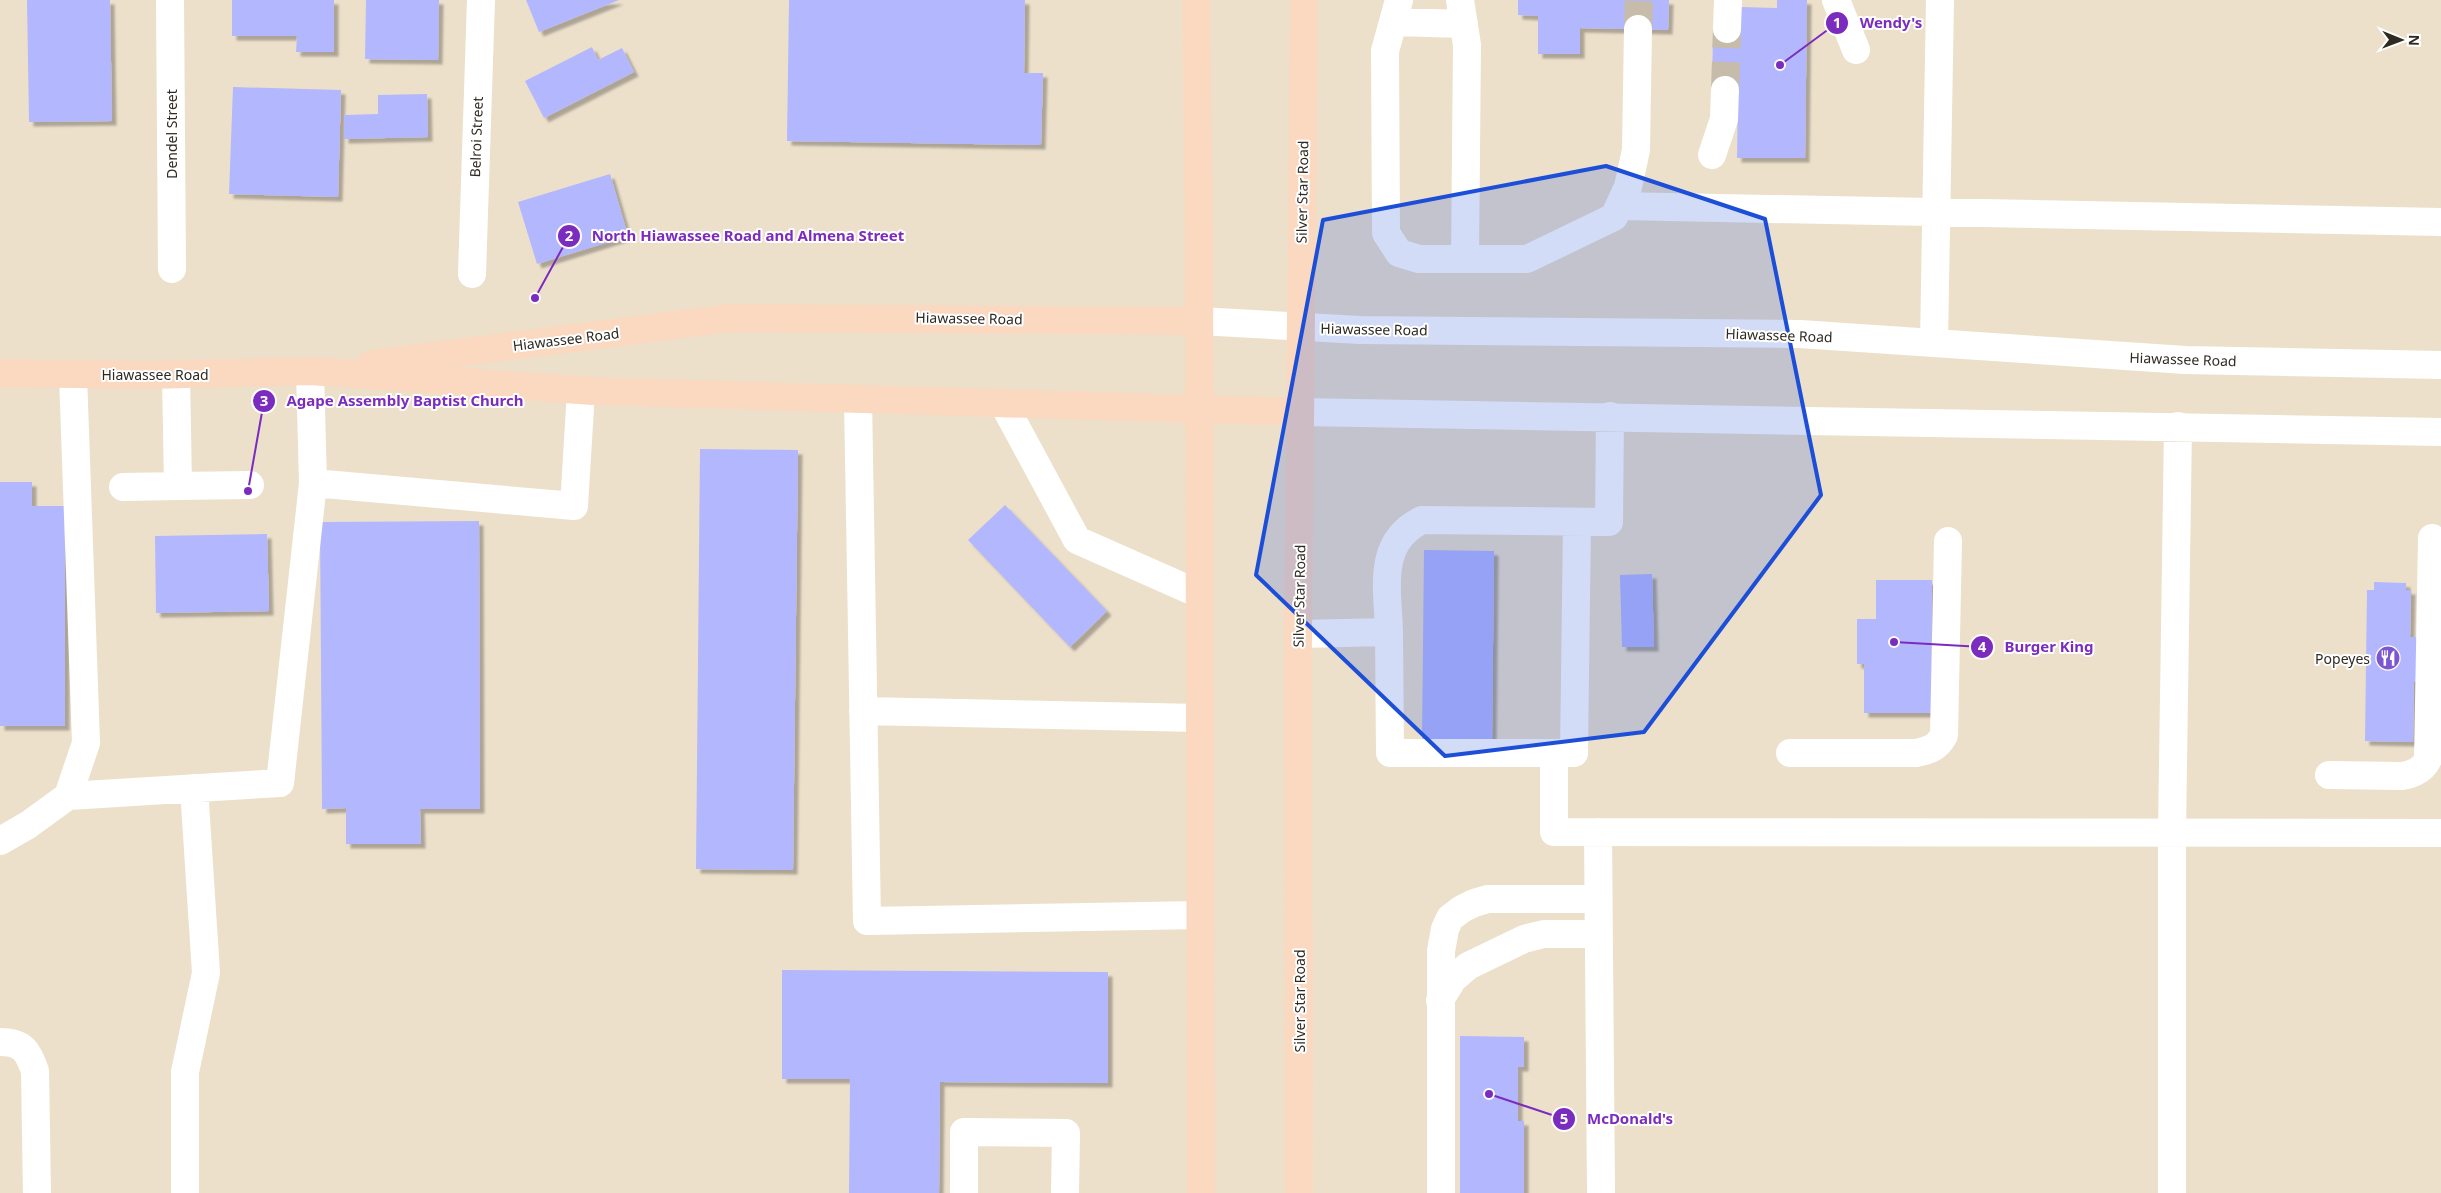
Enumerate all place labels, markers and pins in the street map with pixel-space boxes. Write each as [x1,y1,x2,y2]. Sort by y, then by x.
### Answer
callout: Wendy's [1825,8,1932,38]
callout: North Hiawassee Road and Almena Street [557,221,914,251]
callout: Agape Assembly Baptist Church [251,386,533,416]
callout: Burger King [1970,632,2104,662]
restaurant icon: Popeyes [2375,645,2401,671]
place label: Popeyes [2315,649,2370,668]
callout: McDonald's [1552,1104,1683,1134]

